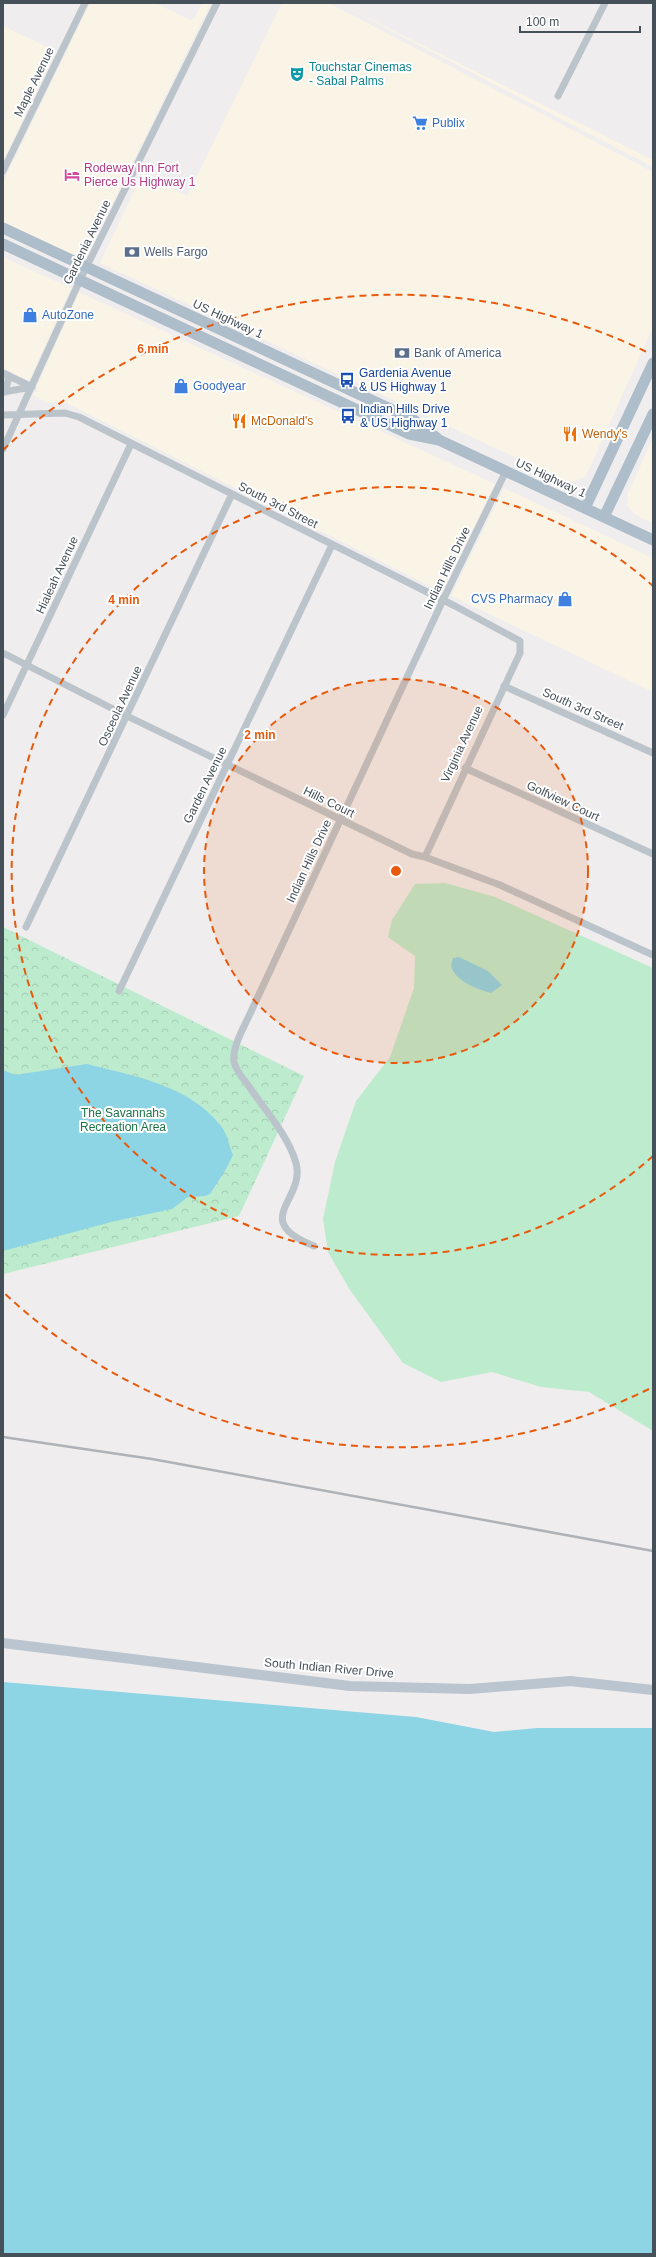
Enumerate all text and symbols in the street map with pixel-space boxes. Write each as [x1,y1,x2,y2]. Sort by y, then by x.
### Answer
scale bar [520,8,640,34]
text: 100 m [526,15,559,29]
street label: Maple Avenue [11,45,57,119]
place label: Touchstar Cinemas - Sabal Palms [309,60,412,88]
theatre icon: Touchstar Cinemas - Sabal Palms [288,65,306,83]
supermarket icon: Publix [411,114,429,132]
place label: Publix [432,116,465,130]
place label: Rodeway Inn Fort Pierce Us Highway 1 [84,161,196,189]
hotel icon: Rodeway Inn Fort Pierce Us Highway 1 [63,166,81,184]
street label: Gardenia Avenue [60,197,114,287]
bank icon: Wells Fargo [123,243,141,261]
place label: Wells Fargo [144,245,208,259]
street label: US Highway 1 [191,297,266,342]
shop icon: AutoZone [21,306,39,324]
place label: AutoZone [42,308,94,322]
text: 6 min [137,342,169,356]
bank icon: Bank of America [393,344,411,362]
place label: Bank of America [414,346,502,360]
place label: Gardenia Avenue & US Highway 1 [359,366,452,394]
bus stop icon: Gardenia Avenue & US Highway 1 [338,371,356,389]
shop icon: Goodyear [172,377,190,395]
place label: Goodyear [193,379,246,393]
place label: Indian Hills Drive & US Highway 1 [360,402,450,430]
bus stop icon: Indian Hills Drive & US Highway 1 [339,407,357,425]
restaurant icon: McDonald's [230,412,248,430]
place label: McDonald's [251,414,313,428]
restaurant icon: Wendy's [561,425,579,443]
place label: Wendy's [582,427,627,441]
street label: US Highway 1 [514,456,589,501]
street label: South 3rd Street [236,479,321,531]
street label: Indian Hills Drive [421,524,473,612]
street label: Hialeah Avenue [33,534,81,616]
shop icon: CVS Pharmacy [556,590,574,608]
place label: CVS Pharmacy [471,592,553,606]
text: 4 min [108,593,140,607]
street label: Osceola Avenue [95,663,145,748]
street label: South 3rd Street [540,685,626,733]
street label: Virginia Avenue [438,703,486,785]
text: 2 min [244,728,276,742]
street label: Garden Avenue [180,744,230,825]
street label: Golfview Court [524,778,602,824]
street label: Hills Court [301,784,358,821]
street label: Indian Hills Drive [284,817,335,905]
centre of rings [389,864,403,878]
park label: The Savannahs Recreation Area [80,1106,166,1134]
street label: South Indian River Drive [264,1655,395,1681]

